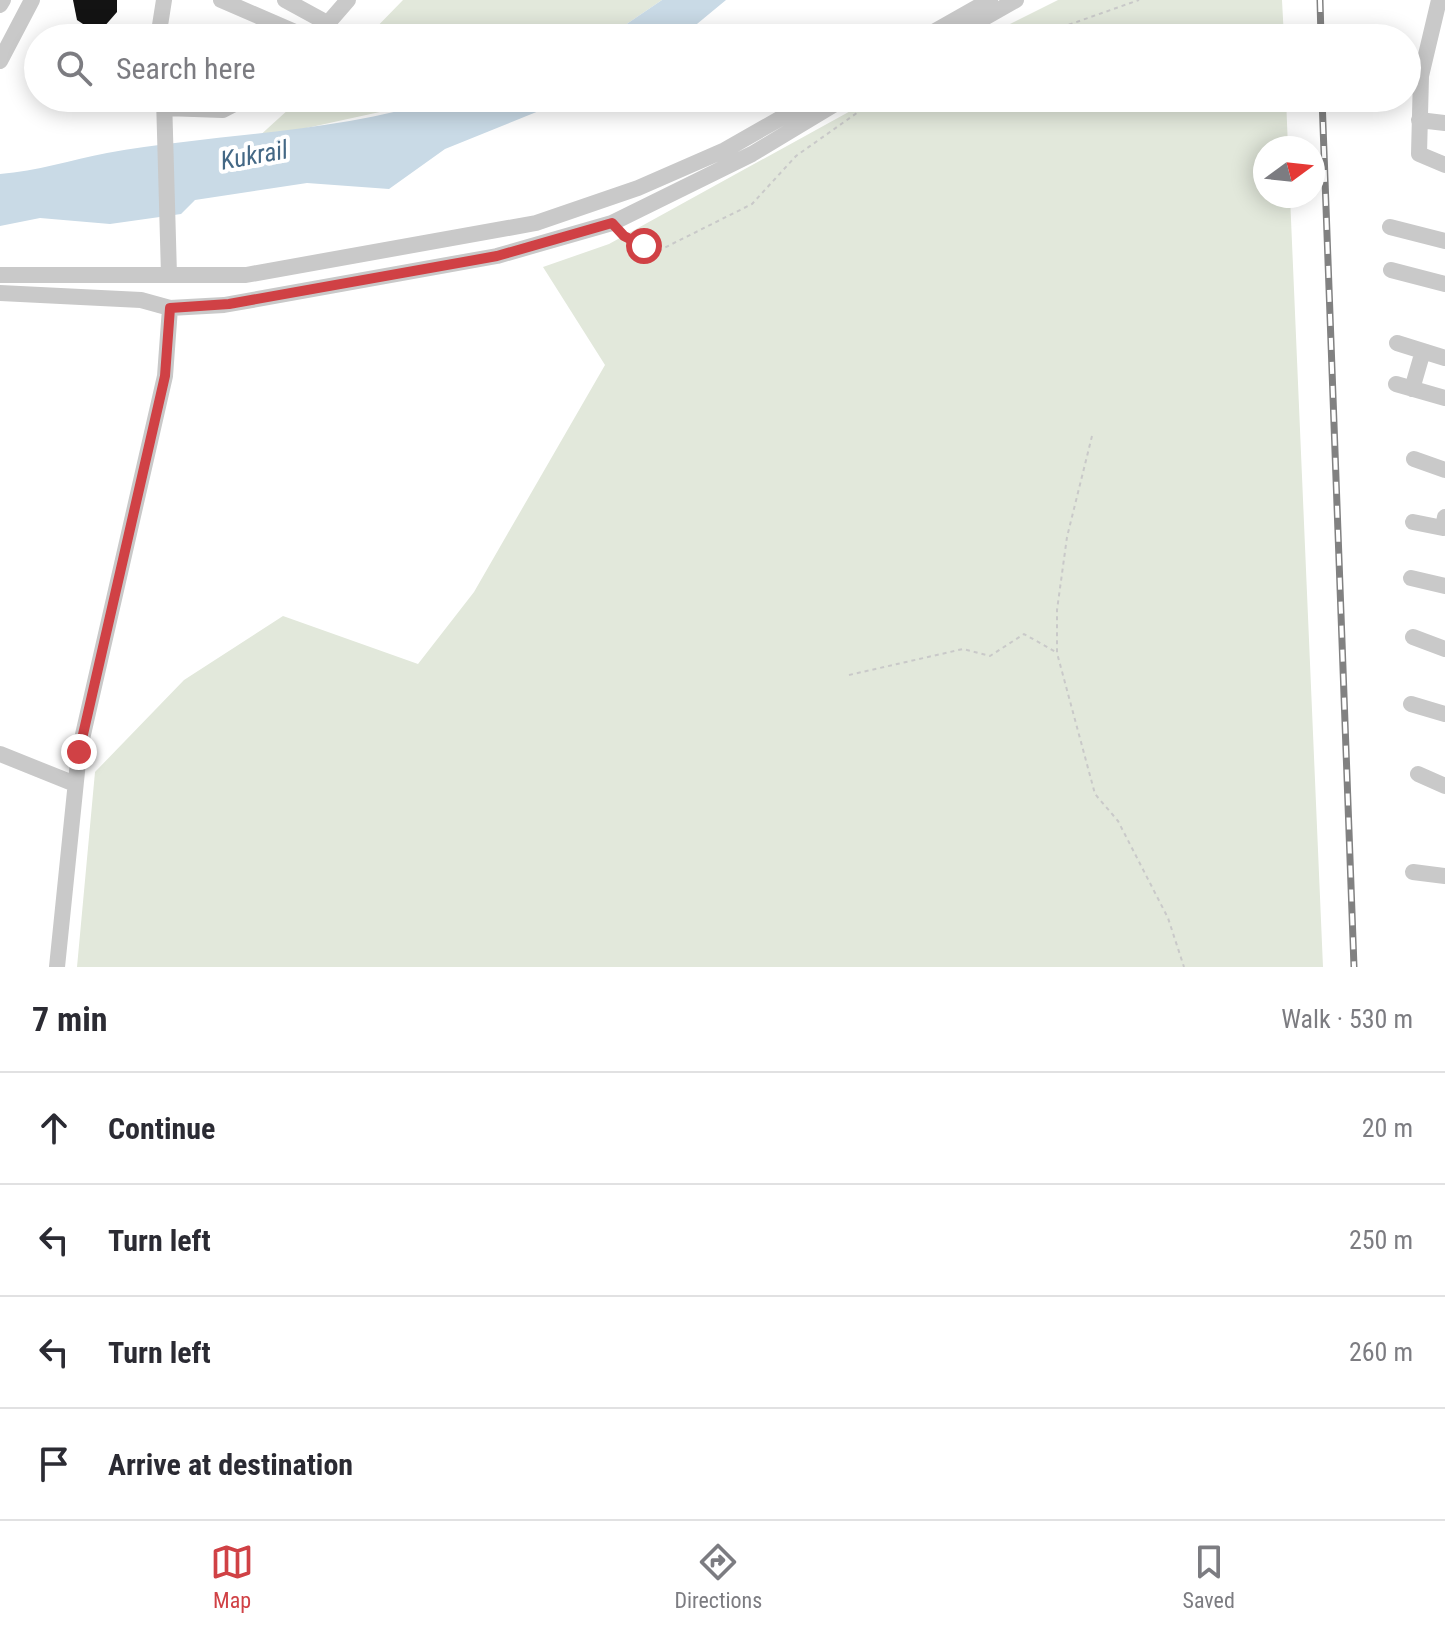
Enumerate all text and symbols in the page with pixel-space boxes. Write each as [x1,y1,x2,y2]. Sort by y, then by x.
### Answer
search box [24,24,1421,112]
icon: search [52,46,96,90]
text: Search here [116,51,256,86]
water label: Kukrail [218,134,291,176]
north arrow [1253,136,1325,208]
route start [626,228,662,264]
route end [61,734,97,770]
text: 7 min [32,999,108,1039]
text: Walk · 530 m [1281,1004,1413,1034]
icon: ahead [32,1106,76,1150]
text: Continue [108,1111,215,1146]
text: 20 m [1362,1113,1413,1143]
icon: left [32,1218,76,1262]
text: Turn left [108,1223,211,1258]
text: 250 m [1349,1225,1413,1255]
icon: left [32,1330,76,1374]
text: Turn left [108,1335,211,1370]
text: 260 m [1349,1337,1413,1367]
icon: arrive [32,1442,76,1486]
text: Arrive at destination [108,1447,353,1482]
tab: Map [210,1540,254,1613]
tab: Directions [674,1540,762,1613]
tab: Saved [1183,1540,1235,1613]

